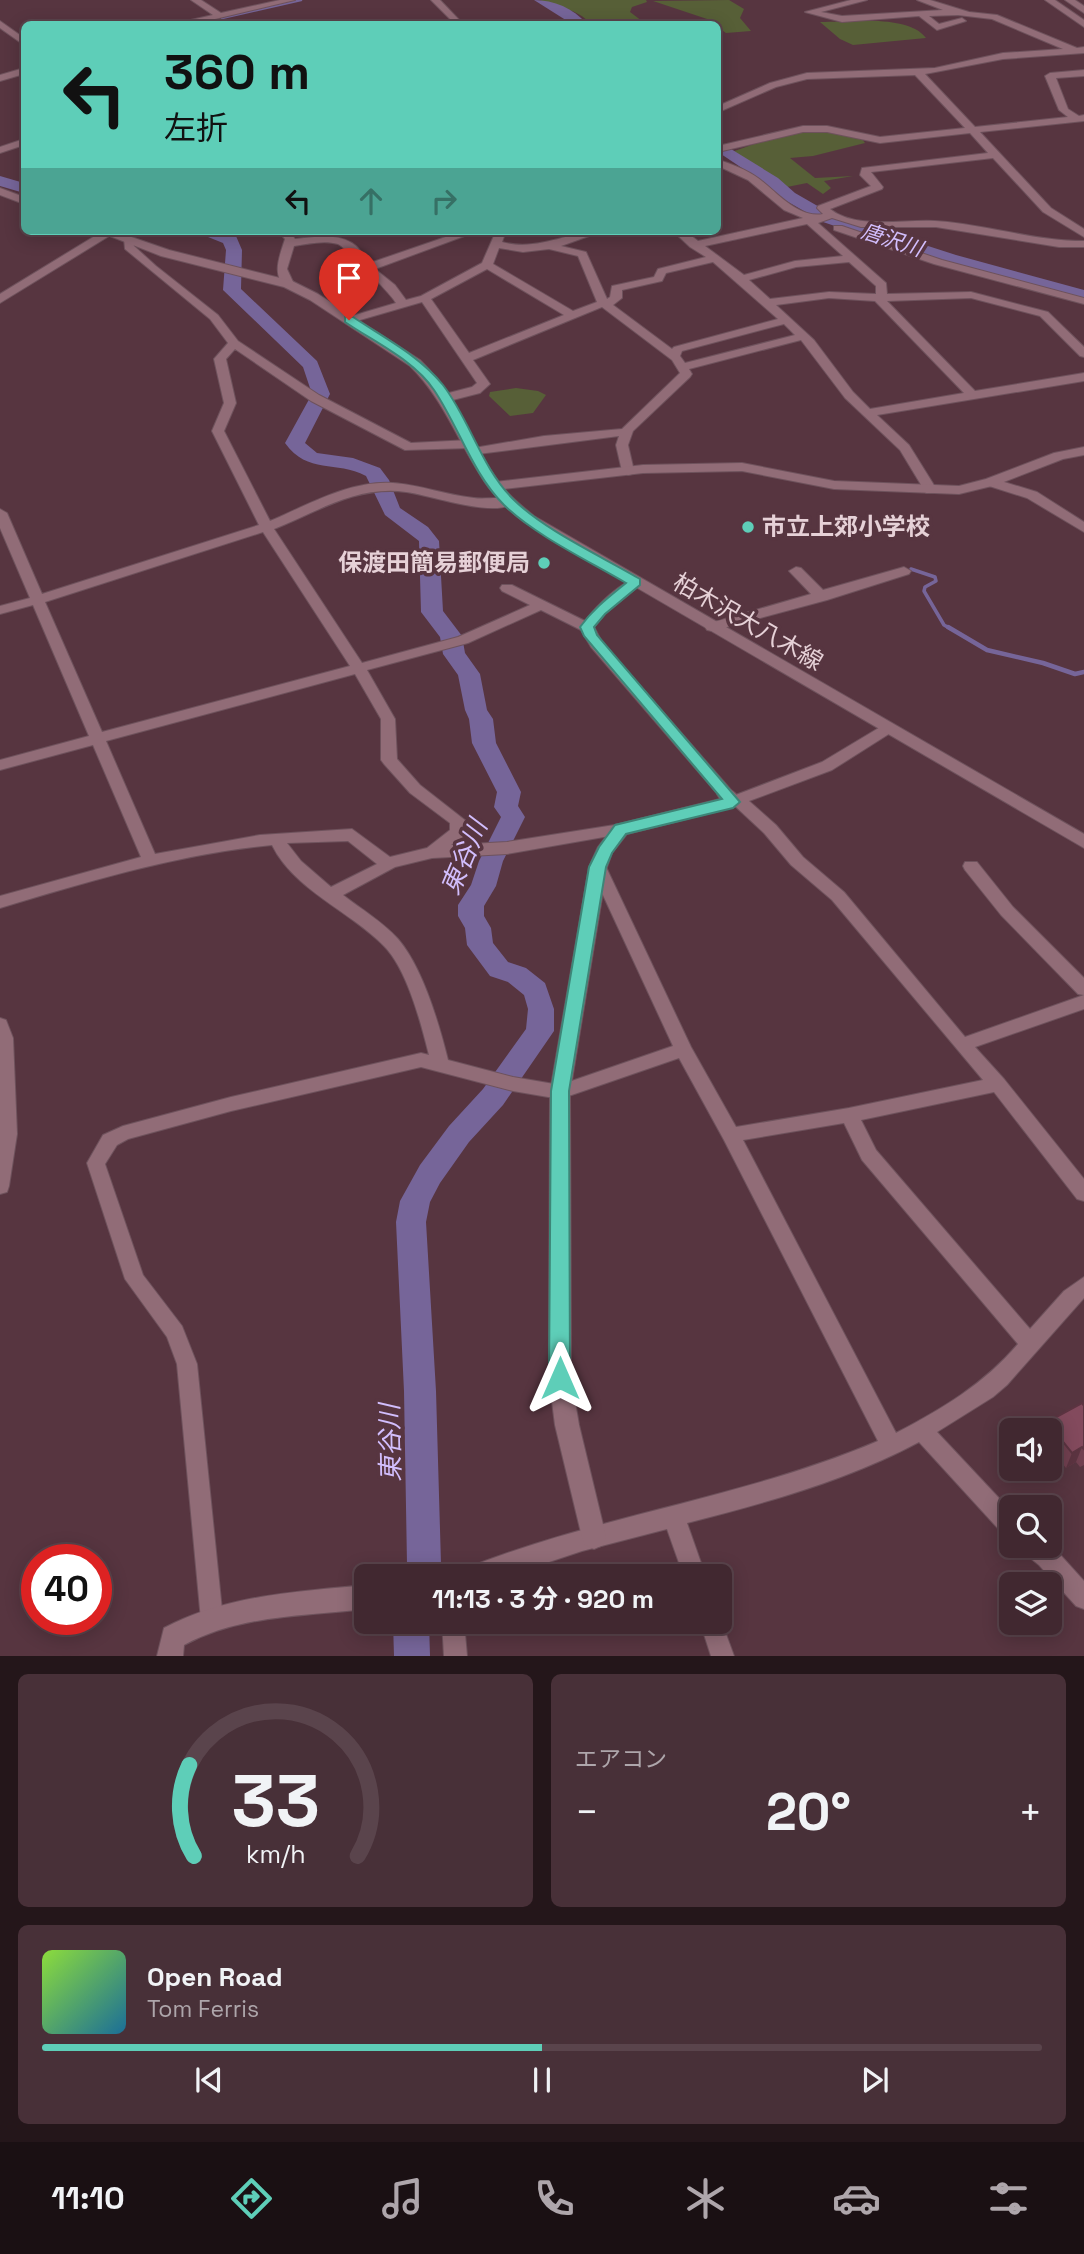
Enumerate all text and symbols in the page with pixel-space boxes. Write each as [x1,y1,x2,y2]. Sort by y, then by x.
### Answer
text: 360 m [164,41,310,103]
icon: left [49,49,140,140]
text: 左折 [164,108,228,148]
icon: left [279,182,317,220]
icon: ahead [352,182,390,220]
icon: right [425,182,463,220]
water label: 唐沢川 [858,217,928,263]
pin [319,248,379,320]
icon: arrive [330,259,368,297]
place label: 市立上郊小学校 [762,511,930,542]
marker: 市立上郊小学校 [740,519,756,535]
place label: 保渡田簡易郵便局 [338,547,530,578]
marker: 保渡田簡易郵便局 [536,555,552,571]
street label: 柏木沢大八木線 [668,566,829,677]
water label: 東谷川 [433,812,496,900]
position arrow [523,1341,597,1415]
water label: 東谷川 [372,1401,408,1482]
map controls [999,1418,1062,1635]
button: sound [999,1418,1062,1481]
button: search [999,1495,1062,1558]
speed limit sign: 40 [21,1544,112,1635]
button: layers [999,1572,1062,1635]
text: 11:13 · 3 分 · 920 m [432,1582,654,1616]
text: エアコン [575,1744,667,1774]
text: 33 [231,1755,320,1848]
text: 20° [766,1779,851,1845]
text: − [575,1788,599,1836]
text: + [1018,1788,1042,1836]
text: km/h [246,1838,305,1870]
text: Open Road [147,1960,283,1994]
text: Tom Ferris [147,1994,259,2024]
icon: previous [190,2061,228,2099]
icon: pause [523,2061,561,2099]
icon: next [856,2061,894,2099]
icon: directions [227,2174,276,2223]
icon: music [378,2174,427,2223]
icon: phone [530,2174,579,2223]
icon: climate [681,2174,730,2223]
icon: car [832,2174,881,2223]
icon: filters [984,2174,1033,2223]
text: 11:10 [51,2178,125,2218]

